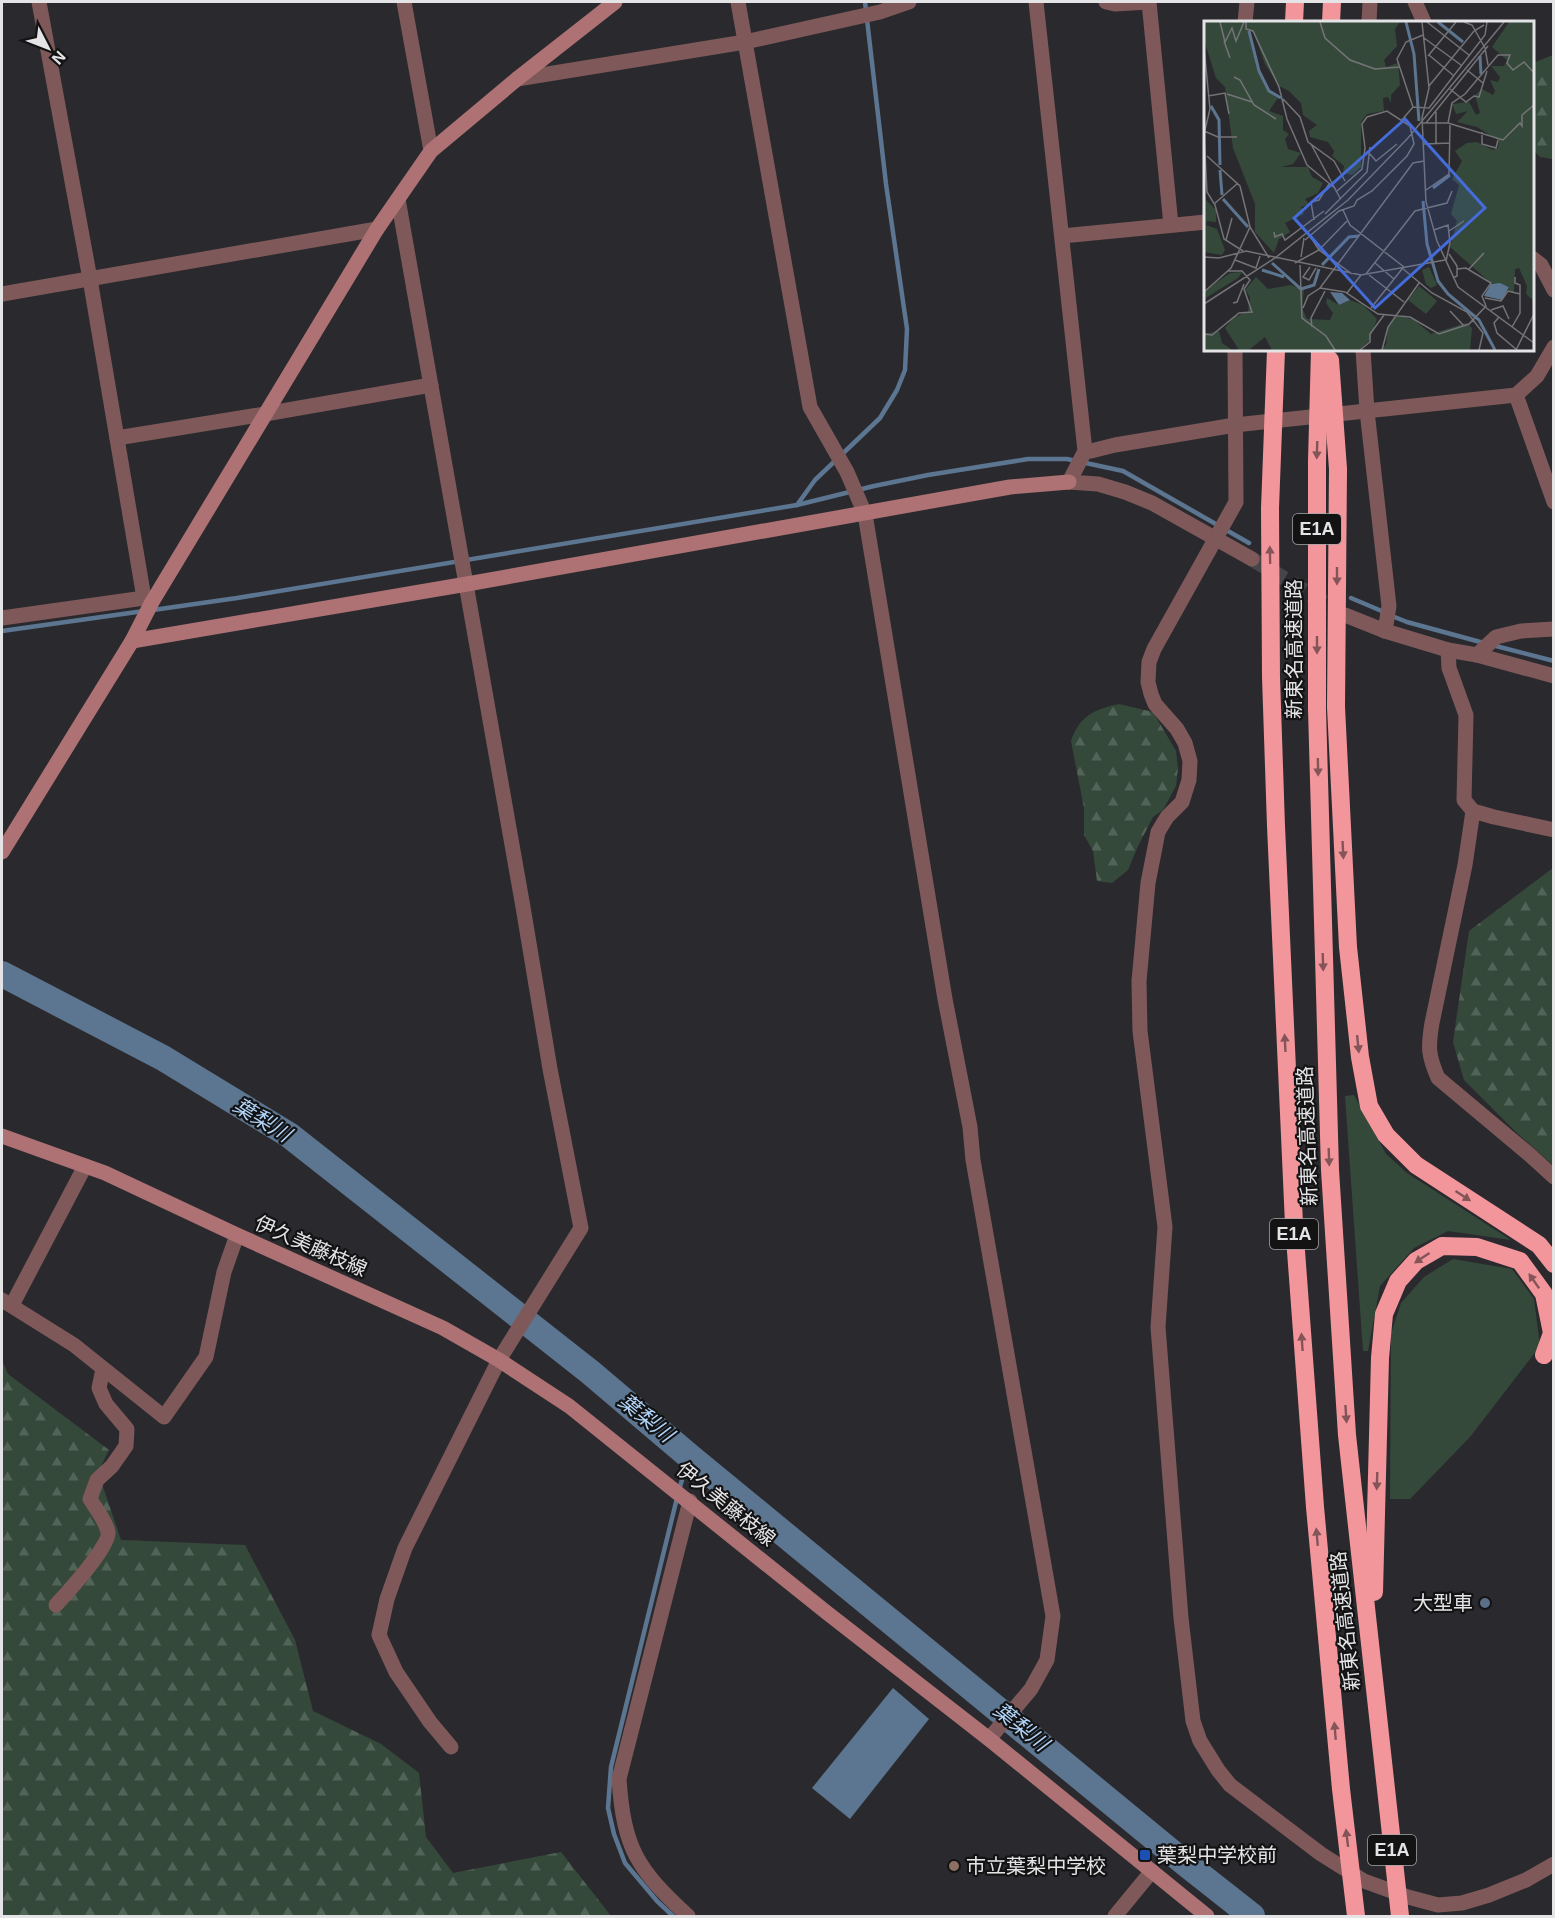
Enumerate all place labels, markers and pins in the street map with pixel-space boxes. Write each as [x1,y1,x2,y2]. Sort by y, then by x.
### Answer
place label: 大型車 [1413,1592,1473,1614]
marker: 大型車 [1478,1596,1492,1610]
place label: 葉梨中学校前 [1157,1844,1277,1866]
marker: 葉梨中学校前 [1138,1848,1152,1862]
place label: 市立葉梨中学校 [966,1855,1106,1877]
marker: 市立葉梨中学校 [947,1859,961,1873]

